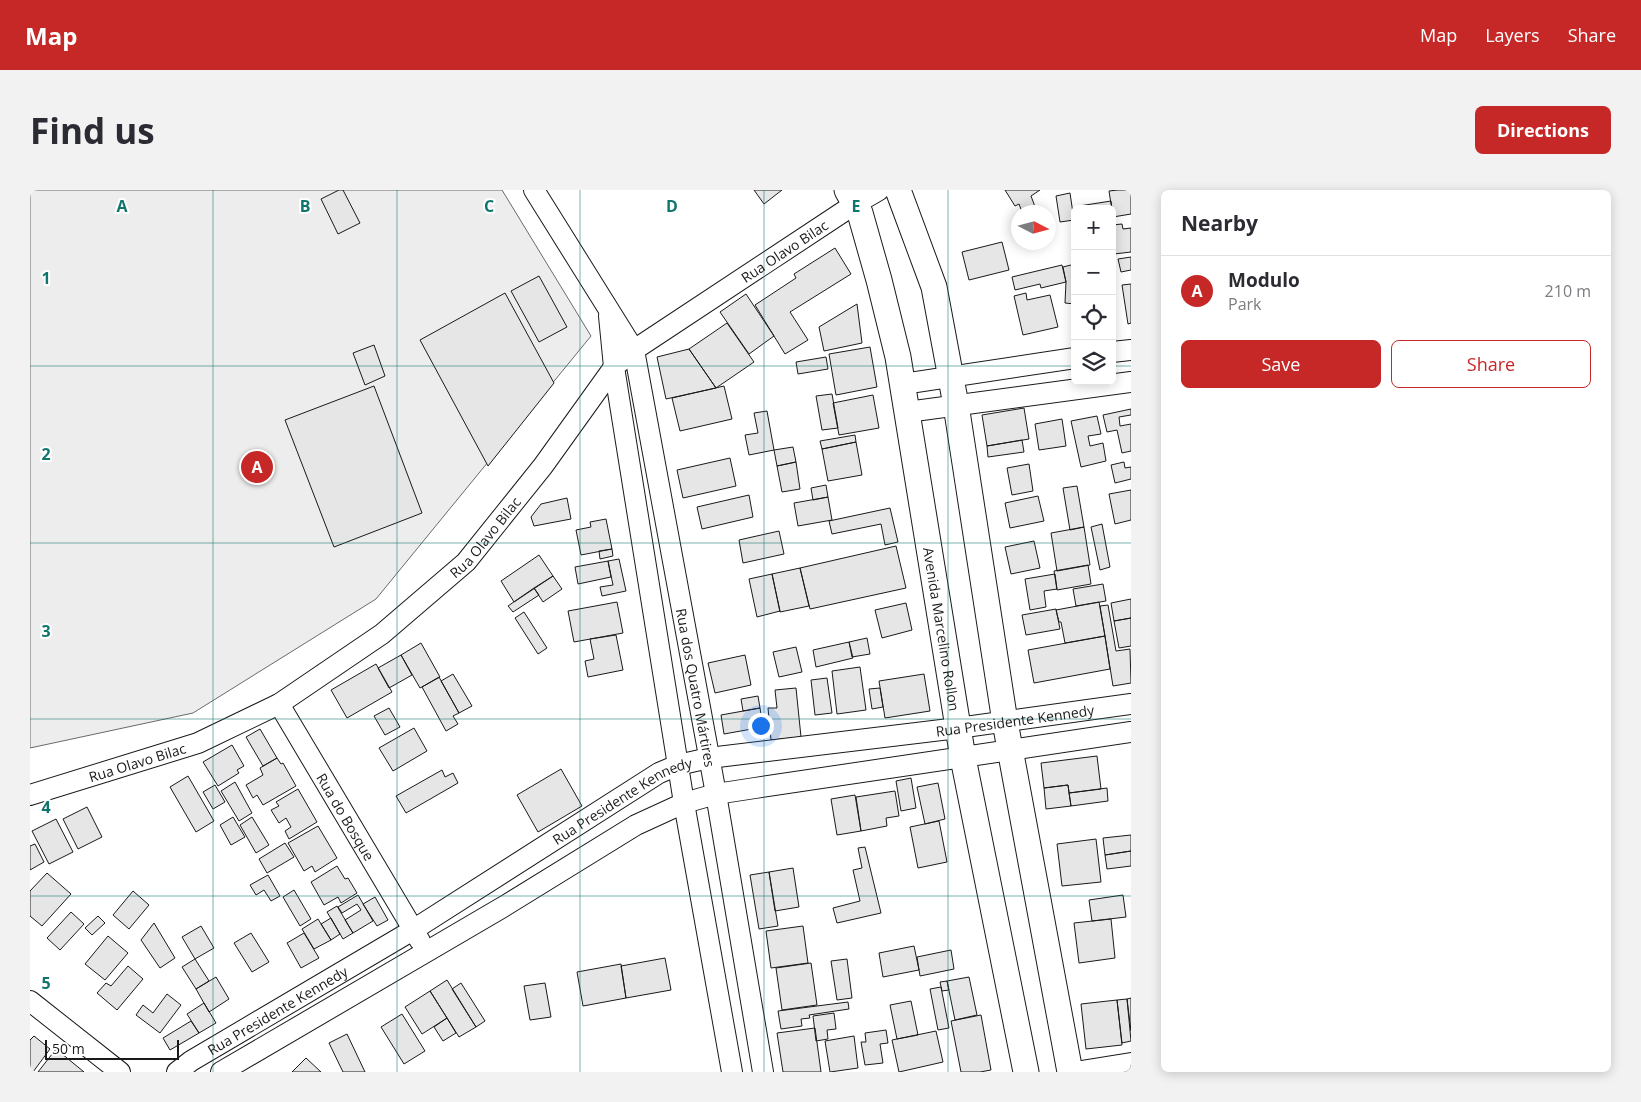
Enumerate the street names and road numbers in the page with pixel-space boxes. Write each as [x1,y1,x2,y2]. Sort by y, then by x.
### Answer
street label: Rua Olavo Bilac [737,215,832,286]
street label: Rua Olavo Bilac [445,492,524,582]
street label: Avenida Marcelino Rollon [919,546,965,712]
street label: Rua dos Quatro Mártires [672,607,720,769]
street label: Rua Presidente Kennedy [935,700,1096,740]
street label: Rua Olavo Bilac [86,738,188,786]
street label: Rua Presidente Kennedy [548,752,694,848]
street label: Rua do Bosque [313,769,379,864]
street label: Rua Presidente Kennedy [204,961,352,1059]

